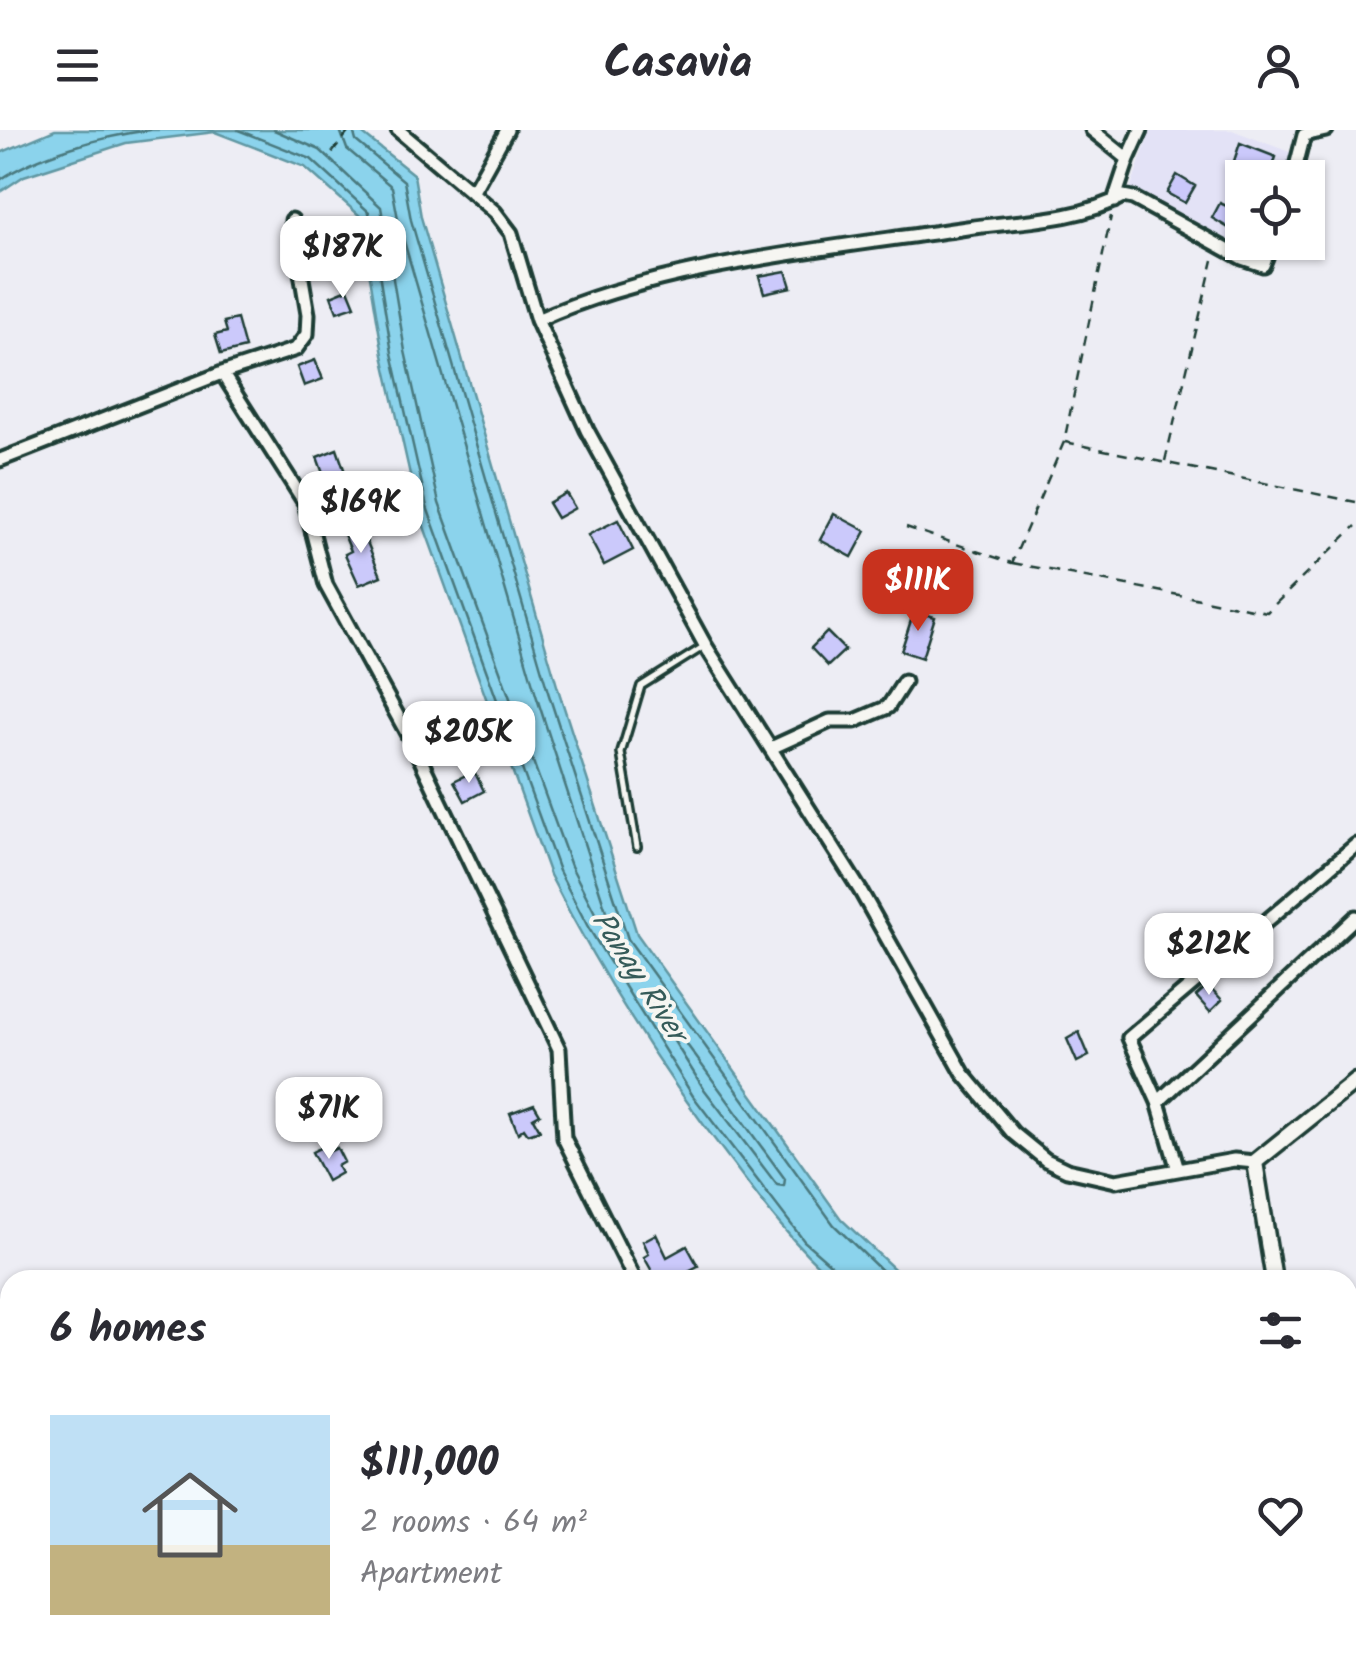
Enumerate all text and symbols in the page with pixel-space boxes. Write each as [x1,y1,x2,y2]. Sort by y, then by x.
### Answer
text: Casavia [604,29,752,101]
icon: menu [50,38,105,93]
icon: person [1251,38,1306,93]
map controls [1225,160,1325,260]
button: locate [1225,160,1325,260]
pin: $187K [273,216,413,301]
text: $187K [302,223,384,274]
pin: $169K [291,471,431,556]
text: $169K [320,478,402,529]
pin: $111K [848,549,988,634]
text: $111K [884,556,952,607]
pin: $205K [399,701,539,786]
text: $205K [424,708,514,759]
water label: Panay River [578,902,702,1057]
pin: $212K [1139,913,1279,998]
text: $212K [1166,920,1252,971]
pin: $71K [270,1077,388,1162]
text: $71K [298,1084,360,1135]
text: 6 homes [50,1297,206,1364]
icon: filters [1253,1303,1308,1358]
text: $111,000 [360,1431,499,1498]
icon: home [130,1455,250,1575]
icon: heart [1253,1488,1308,1543]
text: 2 rooms · 64 m² [360,1498,587,1549]
text: Apartment [360,1549,502,1600]

